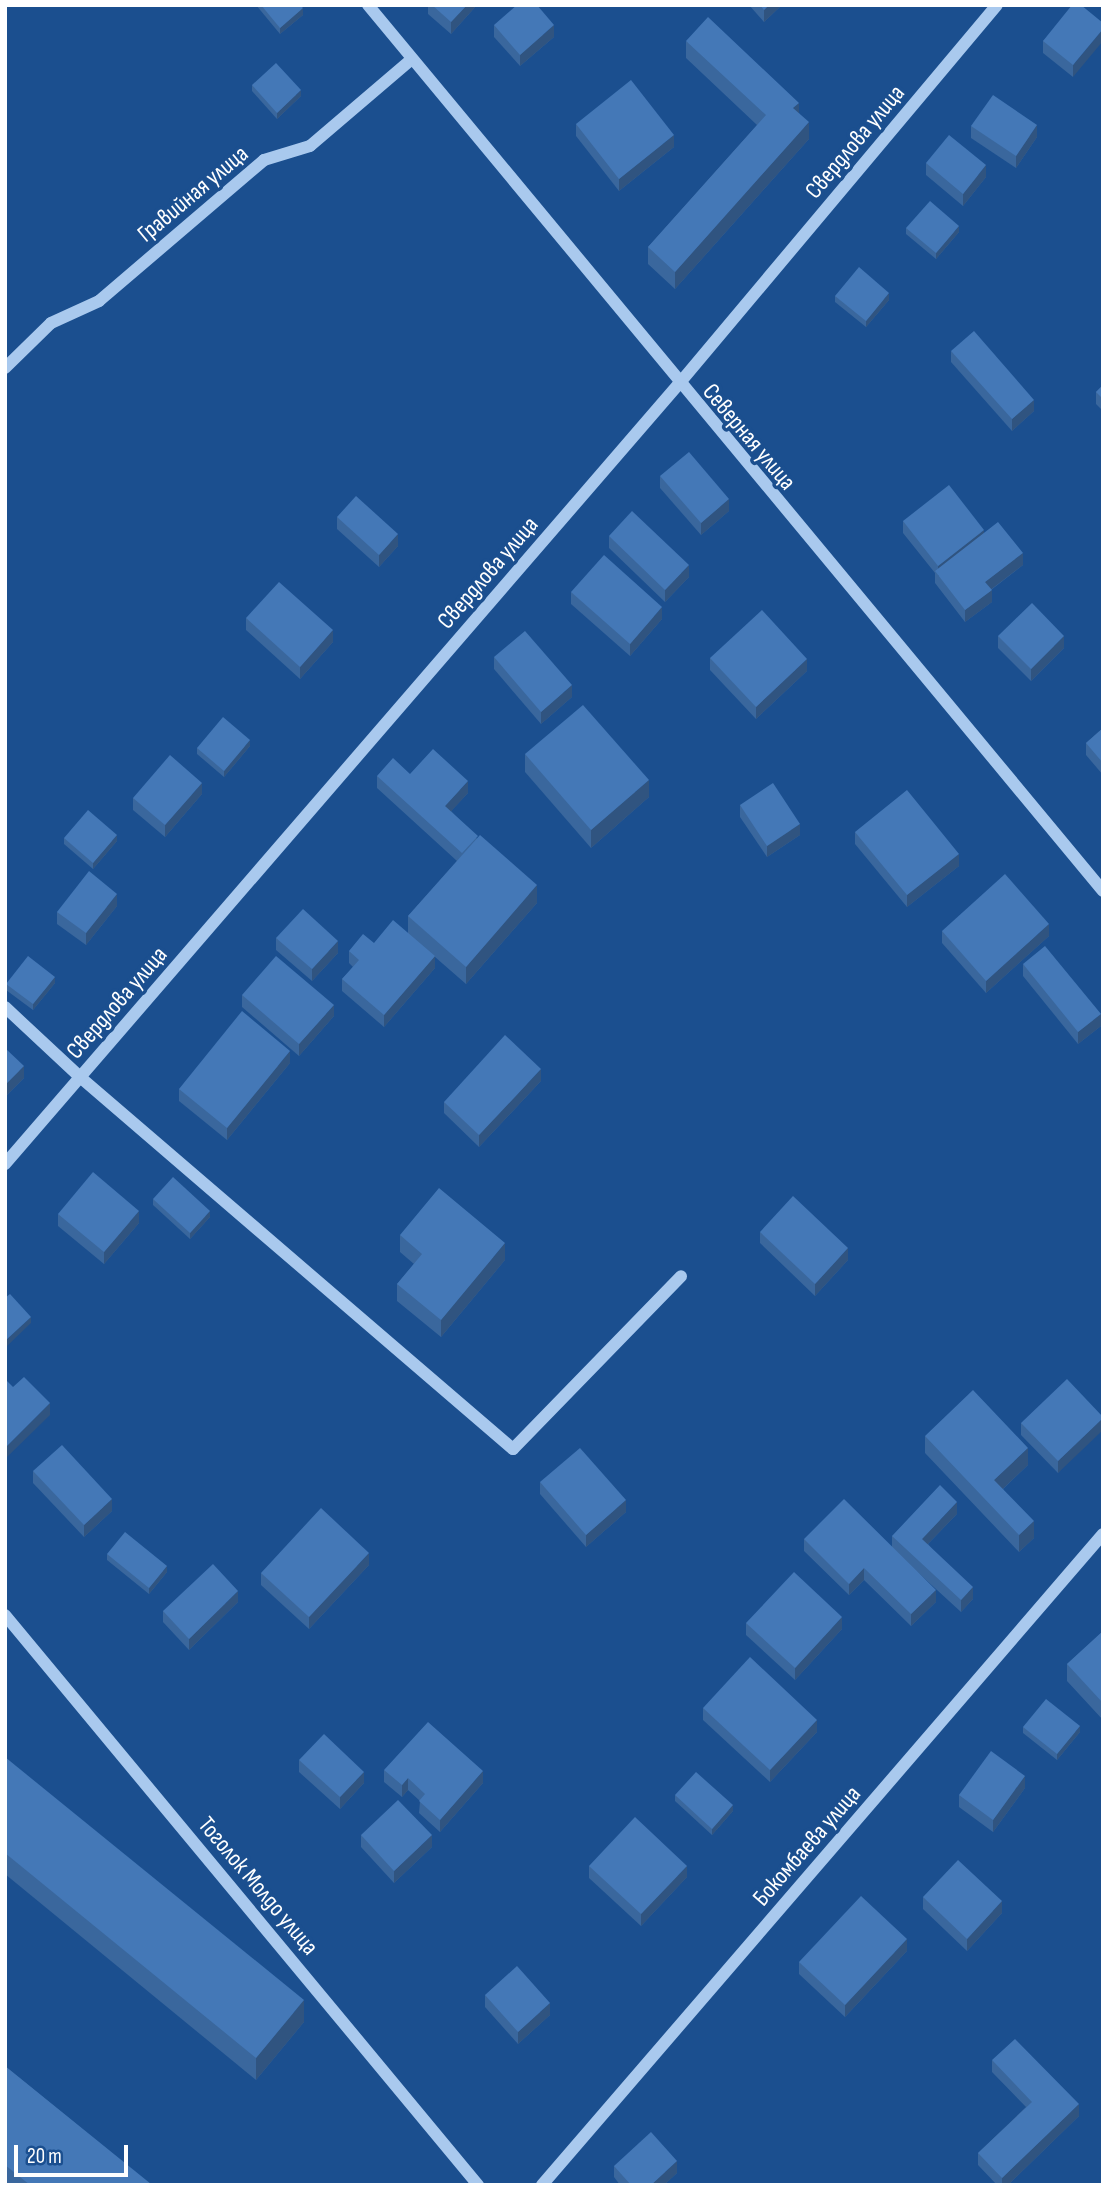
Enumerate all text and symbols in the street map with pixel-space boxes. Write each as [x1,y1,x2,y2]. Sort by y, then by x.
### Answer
street label: Свердлова улица [799,79,911,205]
street label: Гравийная улица [132,139,254,249]
street label: Северная улица [696,378,802,496]
street label: Свердлова улица [431,511,545,635]
street label: Свердлова улица [60,941,174,1065]
street label: Бокомбаева улица [747,1780,867,1912]
street label: Тоголок Молдо улица [192,1811,324,1961]
scale bar [18,2130,131,2174]
text: 20 m [27,2144,62,2169]

